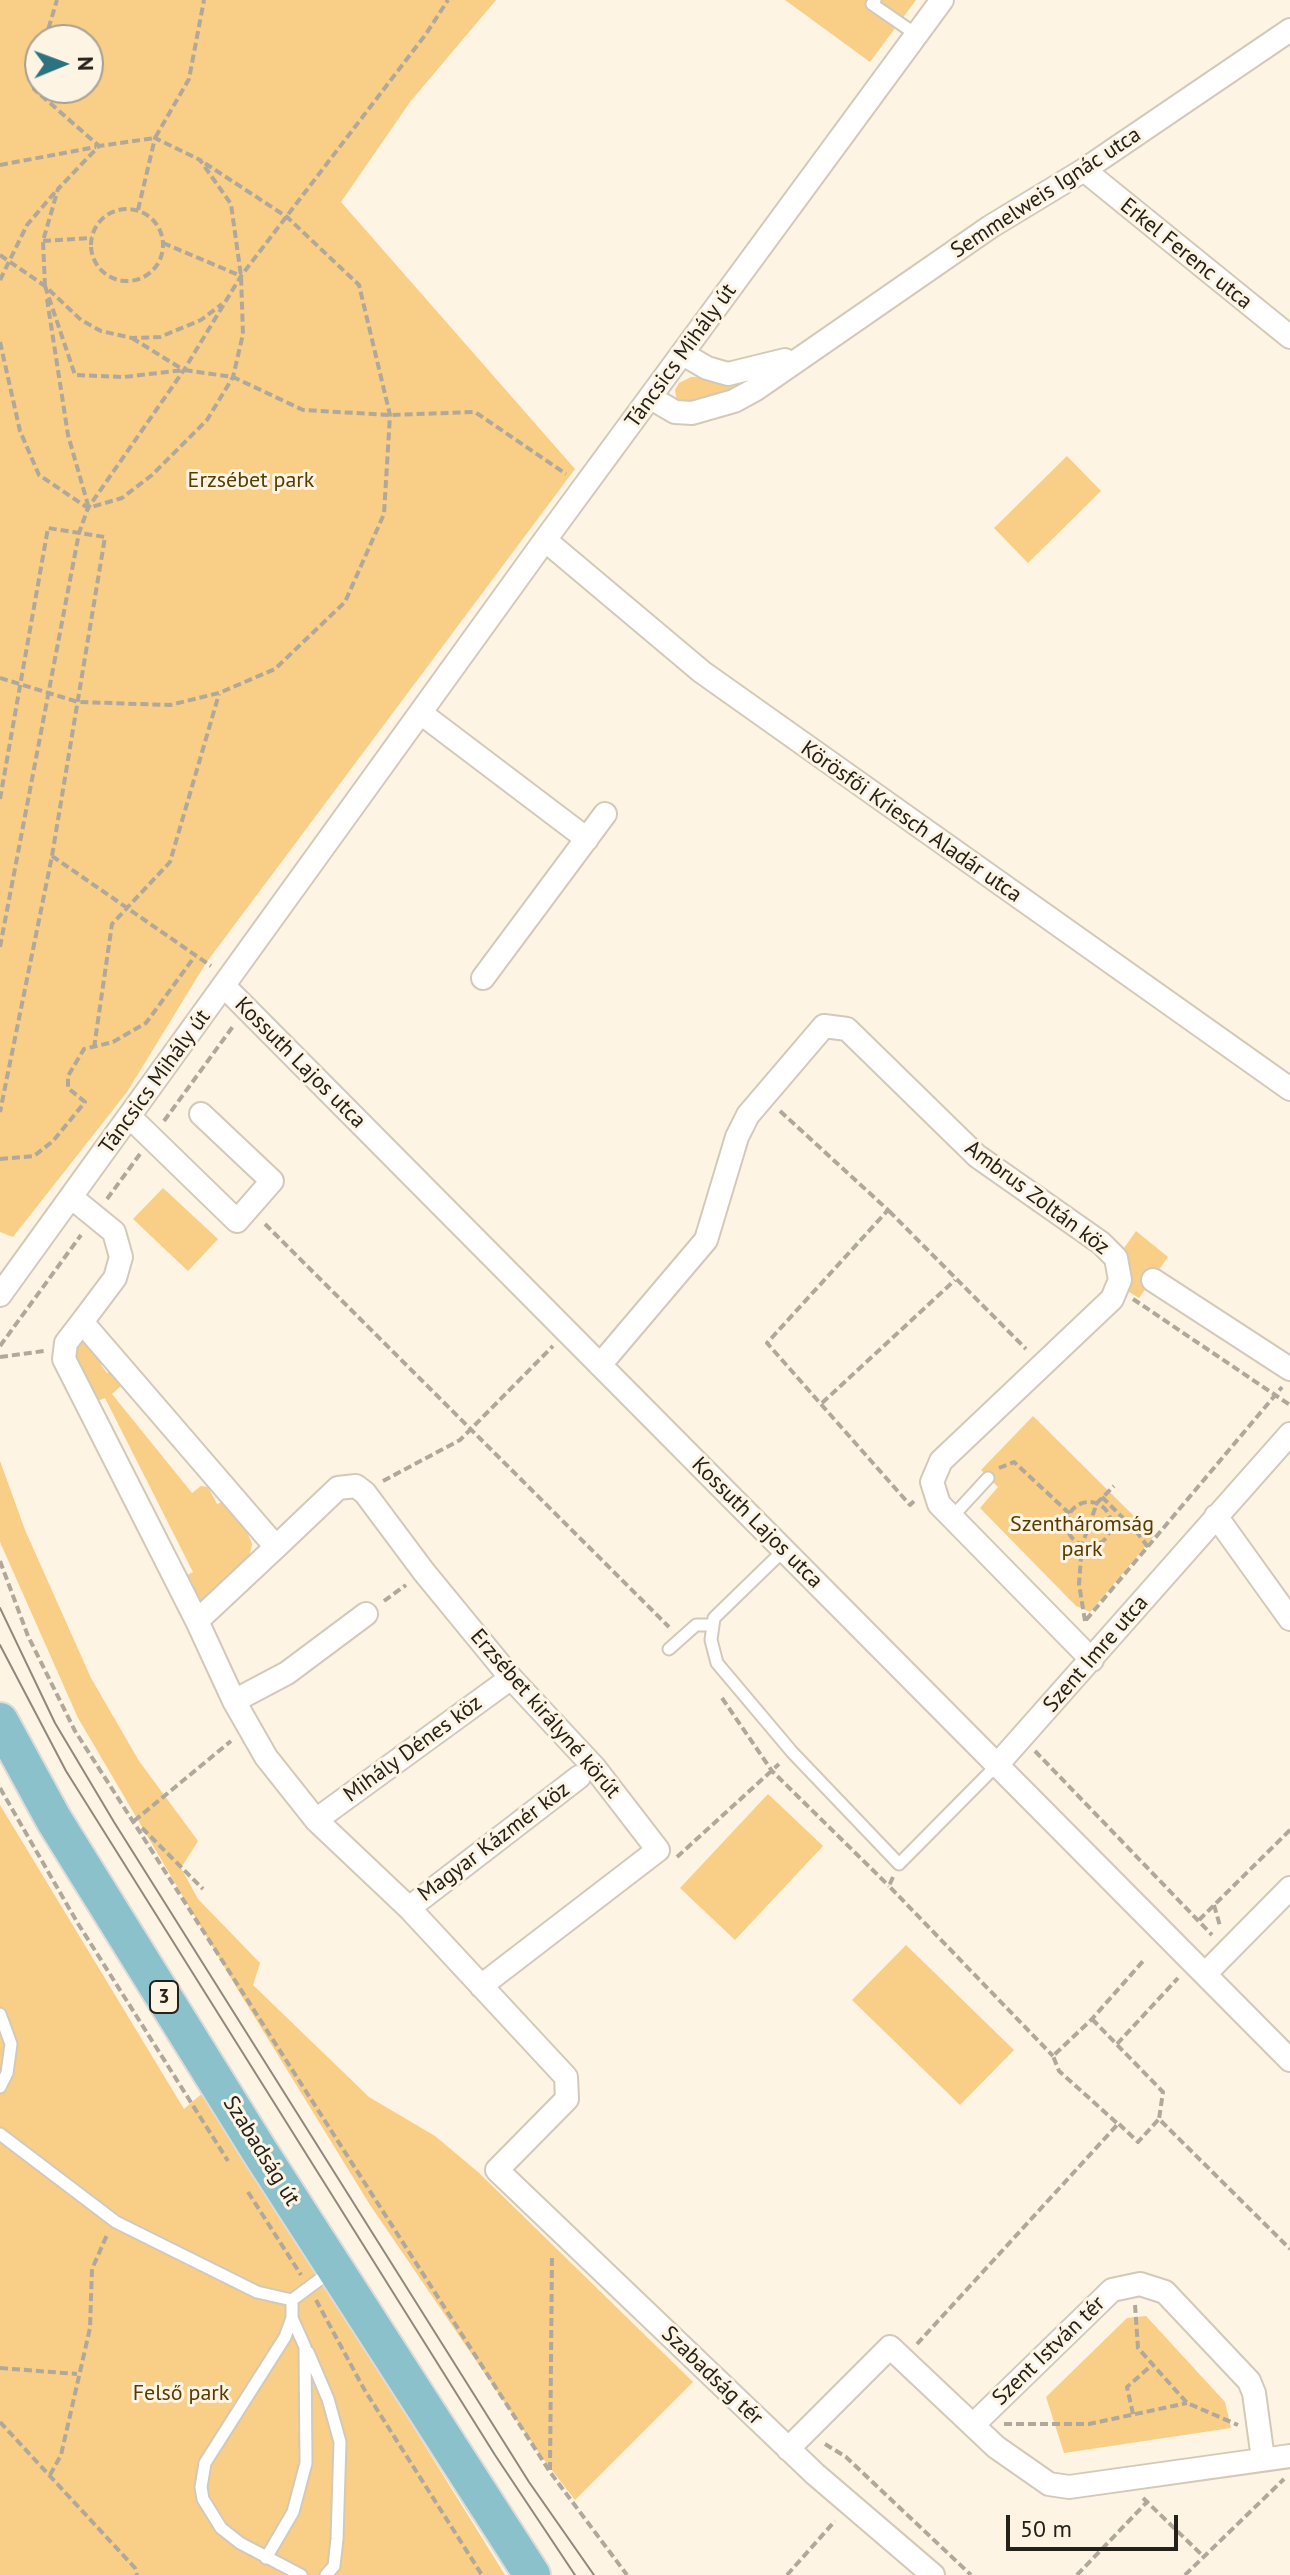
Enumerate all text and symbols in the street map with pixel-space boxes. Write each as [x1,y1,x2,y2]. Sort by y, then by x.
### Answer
north arrow [24,24,104,104]
text: N [72,56,100,71]
street label: Semmelweis Ignác utca [946,122,1146,264]
street label: Erkel Ferenc utca [1115,193,1257,315]
street label: Táncsics Mihály út [620,279,742,433]
park label: Erzsébet park [188,468,314,494]
street label: Körösfői Kriesch Aladár utca [795,736,1027,908]
street label: Kossuth Lajos utca [229,992,371,1134]
street label: Táncsics Mihály út [94,1005,216,1159]
street label: Ambrus Zoltán köz [960,1135,1114,1261]
street label: Kossuth Lajos utca [686,1452,828,1594]
park label: Szentháromság park [1010,1512,1154,1564]
street label: Szent Imre utca [1038,1590,1154,1718]
street label: Erzsébet királyné körút [464,1624,626,1804]
street label: Mihály Dénes köz [339,1690,487,1808]
street label: Magyar Kázmér köz [413,1776,575,1908]
road number: 3 [150,1981,178,2013]
street label: Szabadság út [217,2091,305,2211]
street label: Szent István tér [987,2291,1111,2411]
street label: Szabadság tér [656,2321,768,2431]
park label: Felső park [133,2381,229,2407]
scale bar [1010,2499,1182,2549]
text: 50 m [1020,2513,1072,2544]

